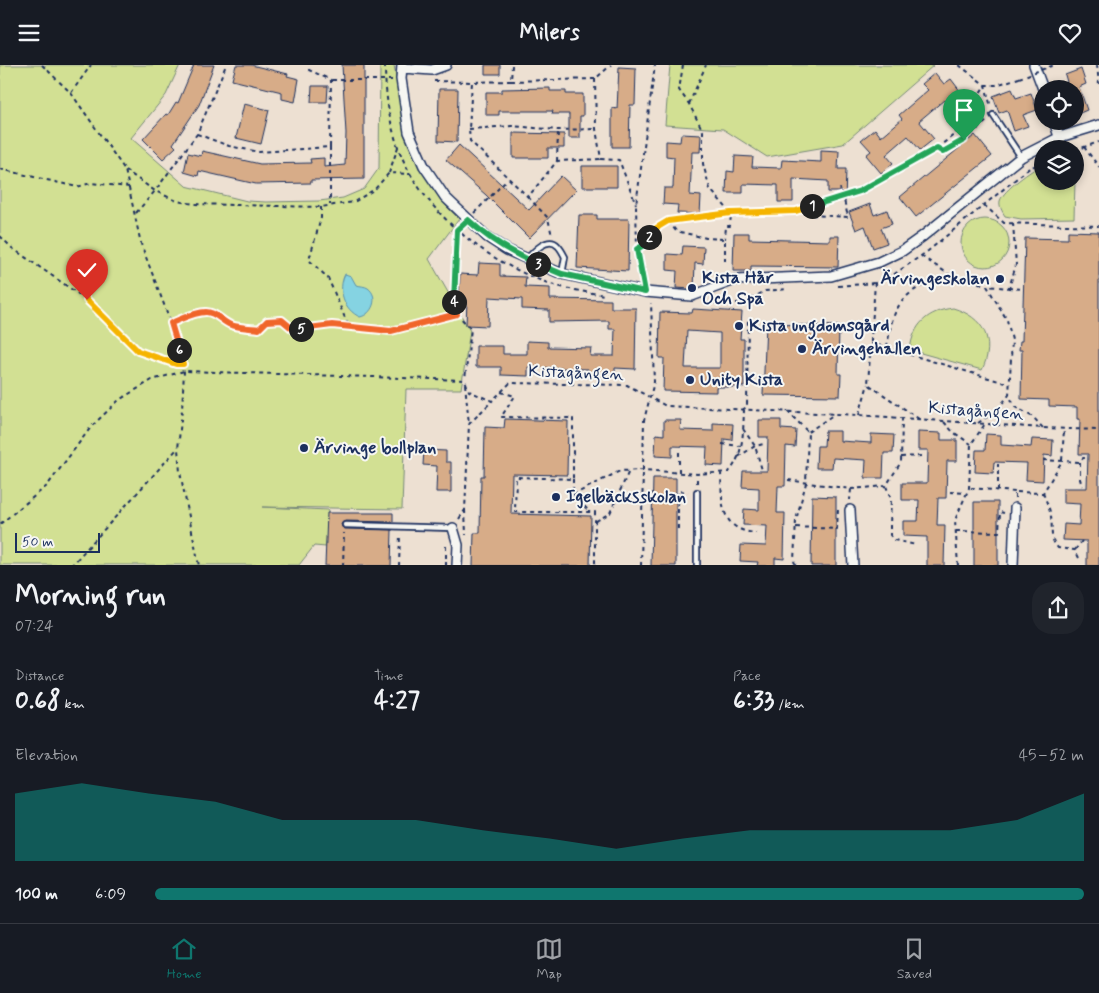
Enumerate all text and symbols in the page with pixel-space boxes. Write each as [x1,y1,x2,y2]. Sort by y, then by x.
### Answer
icon: menu [15,19,43,47]
text: Milers [519,19,580,47]
icon: heart [1056,19,1084,47]
map controls [1034,80,1084,190]
button: locate [1034,80,1084,130]
pin [943,89,985,140]
icon: arrive [950,96,978,124]
button: layers [1034,140,1084,190]
pin: 1 [800,193,824,219]
text: 1 [809,197,816,215]
pin: 2 [636,225,662,249]
text: 2 [646,228,653,246]
pin [66,249,108,300]
pin: 3 [526,251,550,277]
text: 3 [535,255,542,273]
icon: check [73,256,101,284]
place label: Kista Hår Och Spa [702,266,774,311]
place label: Ärvingeskolan [880,267,990,291]
marker: Ärvingeskolan [994,273,1006,285]
marker: Kista Hår Och Spa [686,282,698,294]
pin: 4 [442,289,466,315]
text: 4 [450,293,459,311]
place label: Kista ungdomsgård [749,314,890,340]
pin: 5 [288,317,314,341]
text: 5 [297,320,306,338]
marker: Kista ungdomsgård [733,320,745,332]
pin: 6 [166,337,192,363]
place label: Ärvingehallen [812,337,922,361]
text: 6 [176,341,183,359]
marker: Ärvingehallen [796,343,808,355]
street label: Kistagången [528,359,624,389]
place label: Unity Kista [700,368,783,392]
marker: Unity Kista [684,374,696,386]
street label: Kistagången [927,396,1025,428]
place label: Ärvinge bollplan [314,436,436,460]
marker: Ärvinge bollplan [298,442,310,454]
place label: Igelbäcksskolan [566,485,686,509]
marker: Igelbäcksskolan [550,491,562,503]
scale bar [15,531,100,554]
text: 50 m [22,533,53,551]
text: Morning run [15,578,166,615]
button: share [1032,582,1084,634]
text: 07:24 [15,616,54,637]
text: Distance [15,667,64,685]
text: Time [374,667,403,685]
text: Pace [733,667,761,685]
text: 0.68 [15,685,61,718]
text: 4:27 [374,685,420,718]
text: 6:33 [733,685,774,718]
text: km [61,695,85,713]
text: /km [774,695,805,713]
text: Elevation [15,745,78,766]
text: 45–52 m [1019,745,1084,766]
text: 100 m [15,884,58,905]
text: 6:09 [95,884,126,905]
tab: Home [167,935,202,983]
tab: Map [535,935,563,983]
tab: Saved [897,935,932,983]

